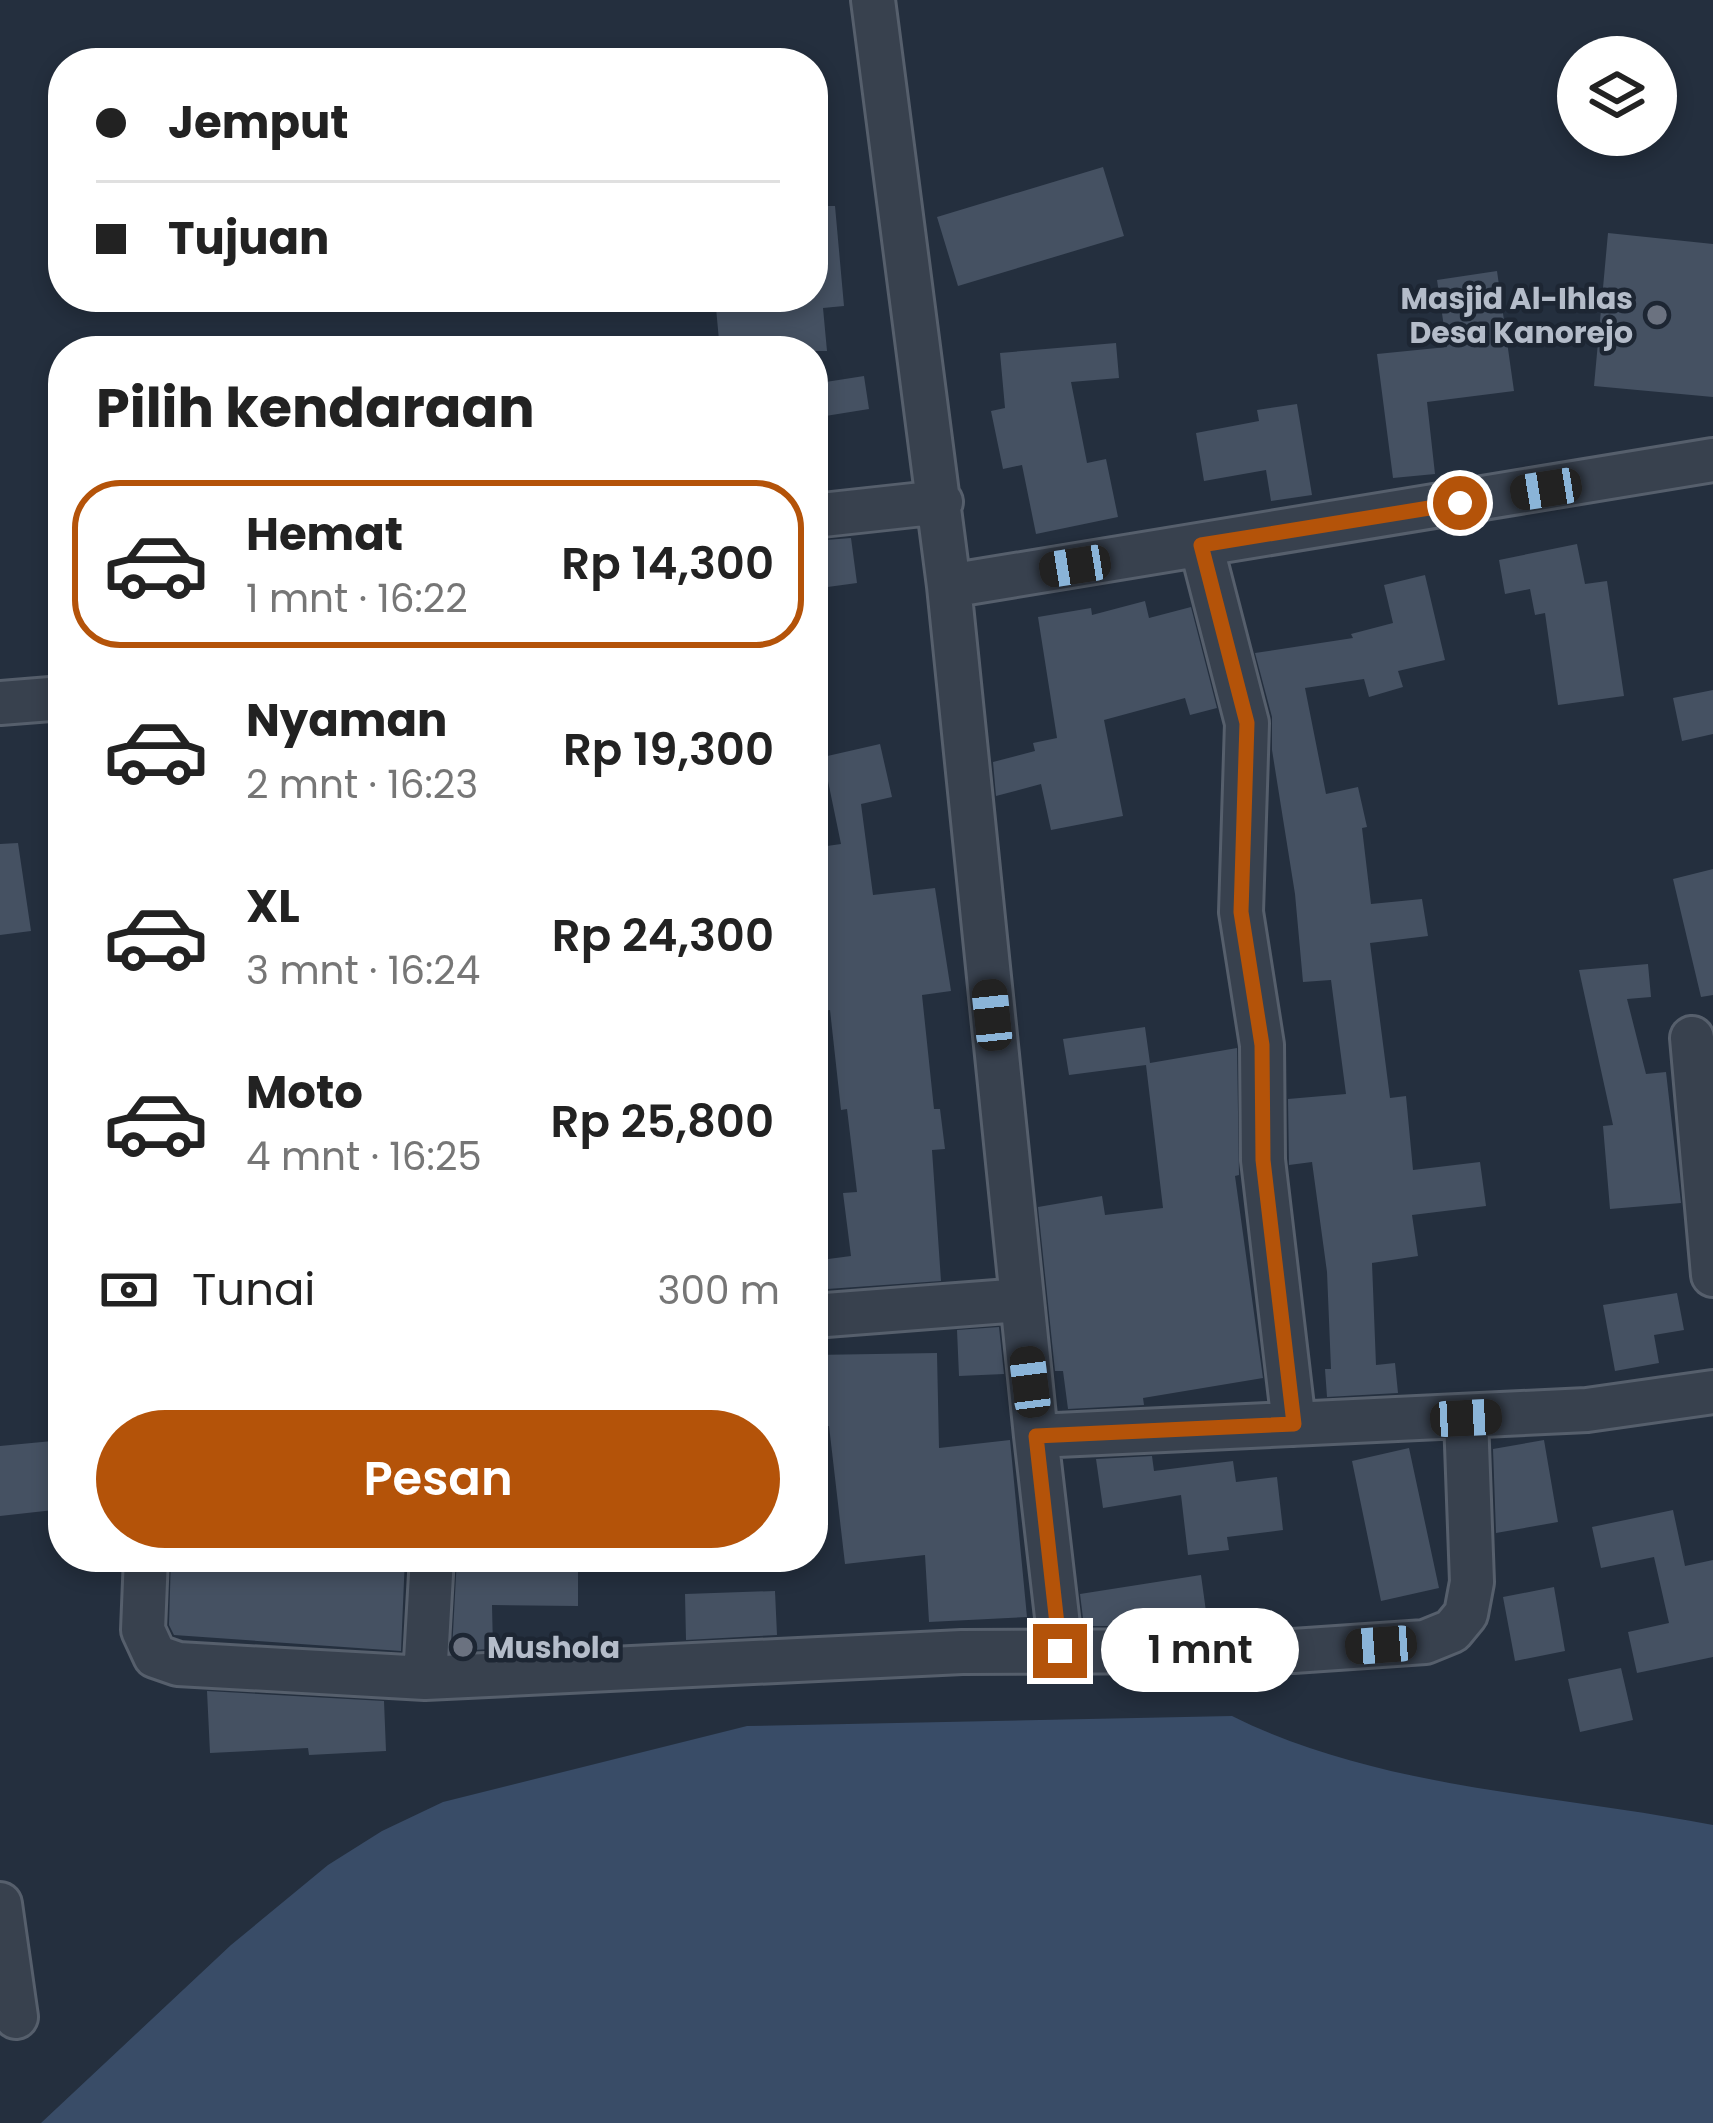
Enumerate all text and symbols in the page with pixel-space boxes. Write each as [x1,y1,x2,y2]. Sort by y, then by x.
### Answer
map controls [1557,36,1677,156]
button: layers [1557,36,1677,156]
text: Jemput [168,91,349,154]
text: Tujuan [168,207,329,270]
place label: Masjid Al-Ihlas Desa Kanorejo [1401,277,1633,354]
marker: Masjid Al-Ihlas Desa Kanorejo [1644,302,1670,328]
text: Pilih kendaraan [96,370,535,446]
car [1508,466,1584,512]
route start [1433,476,1487,530]
text: Hemat [246,503,403,566]
icon: car [102,510,210,618]
text: Rp 14,300 [561,532,774,595]
car [1037,543,1113,589]
text: 1 mnt · 16:22 [246,571,468,626]
text: Nyaman [246,689,447,752]
icon: car [102,696,210,804]
text: Rp 19,300 [563,718,774,781]
text: 2 mnt · 16:23 [246,757,478,812]
text: XL [246,875,300,938]
icon: car [102,882,210,990]
text: Rp 24,300 [552,904,774,967]
text: 3 mnt · 16:24 [246,943,480,998]
car [970,977,1014,1053]
text: Moto [246,1061,363,1124]
icon: car [102,1068,210,1176]
text: Rp 25,800 [551,1090,774,1153]
text: 4 mnt · 16:25 [246,1129,482,1184]
icon: cash [96,1257,162,1323]
text: Tunai [192,1258,315,1321]
text: 300 m [657,1263,780,1318]
car [1008,1344,1052,1420]
car [1429,1398,1503,1438]
button: Pesan [96,1410,780,1548]
callout: 1 mnt [1102,1609,1300,1693]
text: 1 mnt [1147,1622,1253,1677]
route end [1033,1624,1087,1678]
car [1344,1625,1418,1665]
place label: Mushola [487,1626,620,1669]
marker: Mushola [450,1634,476,1660]

